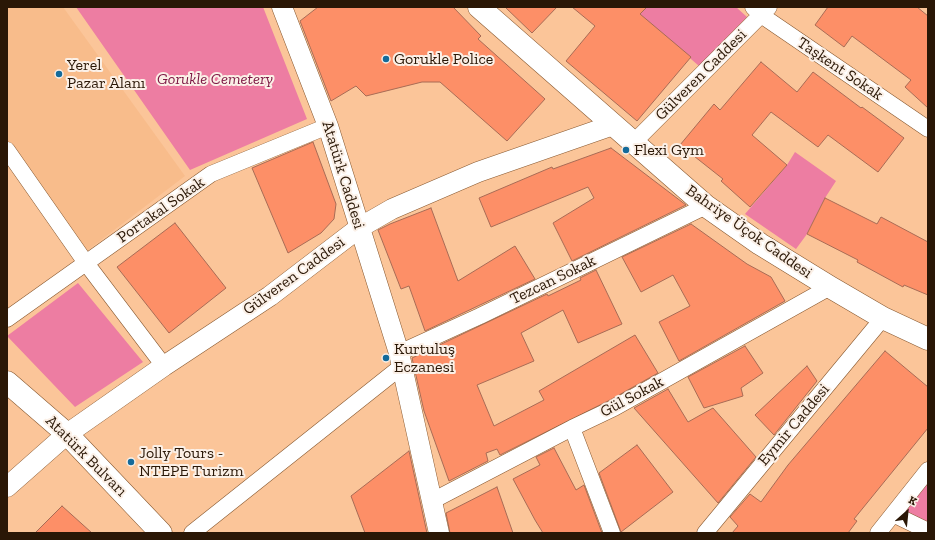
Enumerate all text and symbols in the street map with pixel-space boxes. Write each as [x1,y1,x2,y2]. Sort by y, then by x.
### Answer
street label: Gülveren Caddesi [651,25,751,125]
street label: Taşkent Sokak [793,33,887,105]
place label: Gorukle Police [394,49,493,69]
marker: Gorukle Police [381,54,391,64]
place label: Yerel Pazar Alanı [67,55,145,93]
marker: Yerel Pazar Alanı [54,69,64,79]
park label: Gorukle Cemetery [157,69,273,89]
street label: Atatürk Caddesi [317,119,369,231]
place label: Flexi Gym [634,140,704,160]
marker: Flexi Gym [621,145,631,155]
street label: Portakal Sokak [114,173,208,247]
street label: Bahriye Üçok Caddesi [682,181,816,283]
street label: Gülveren Caddesi [239,233,349,319]
street label: Tezcan Sokak [507,251,599,309]
place label: Kurtuluş Eczanesi [394,339,455,377]
marker: Kurtuluş Eczanesi [381,353,391,363]
street label: Gül Sokak [597,372,667,422]
street label: Eymir Caddesi [754,380,834,470]
street label: Atatürk Bulvarı [41,411,131,501]
place label: Jolly Tours - NTEPE Turizm [139,443,244,481]
marker: Jolly Tours - NTEPE Turizm [126,457,136,467]
north arrow [887,492,927,532]
text: K [906,493,919,508]

